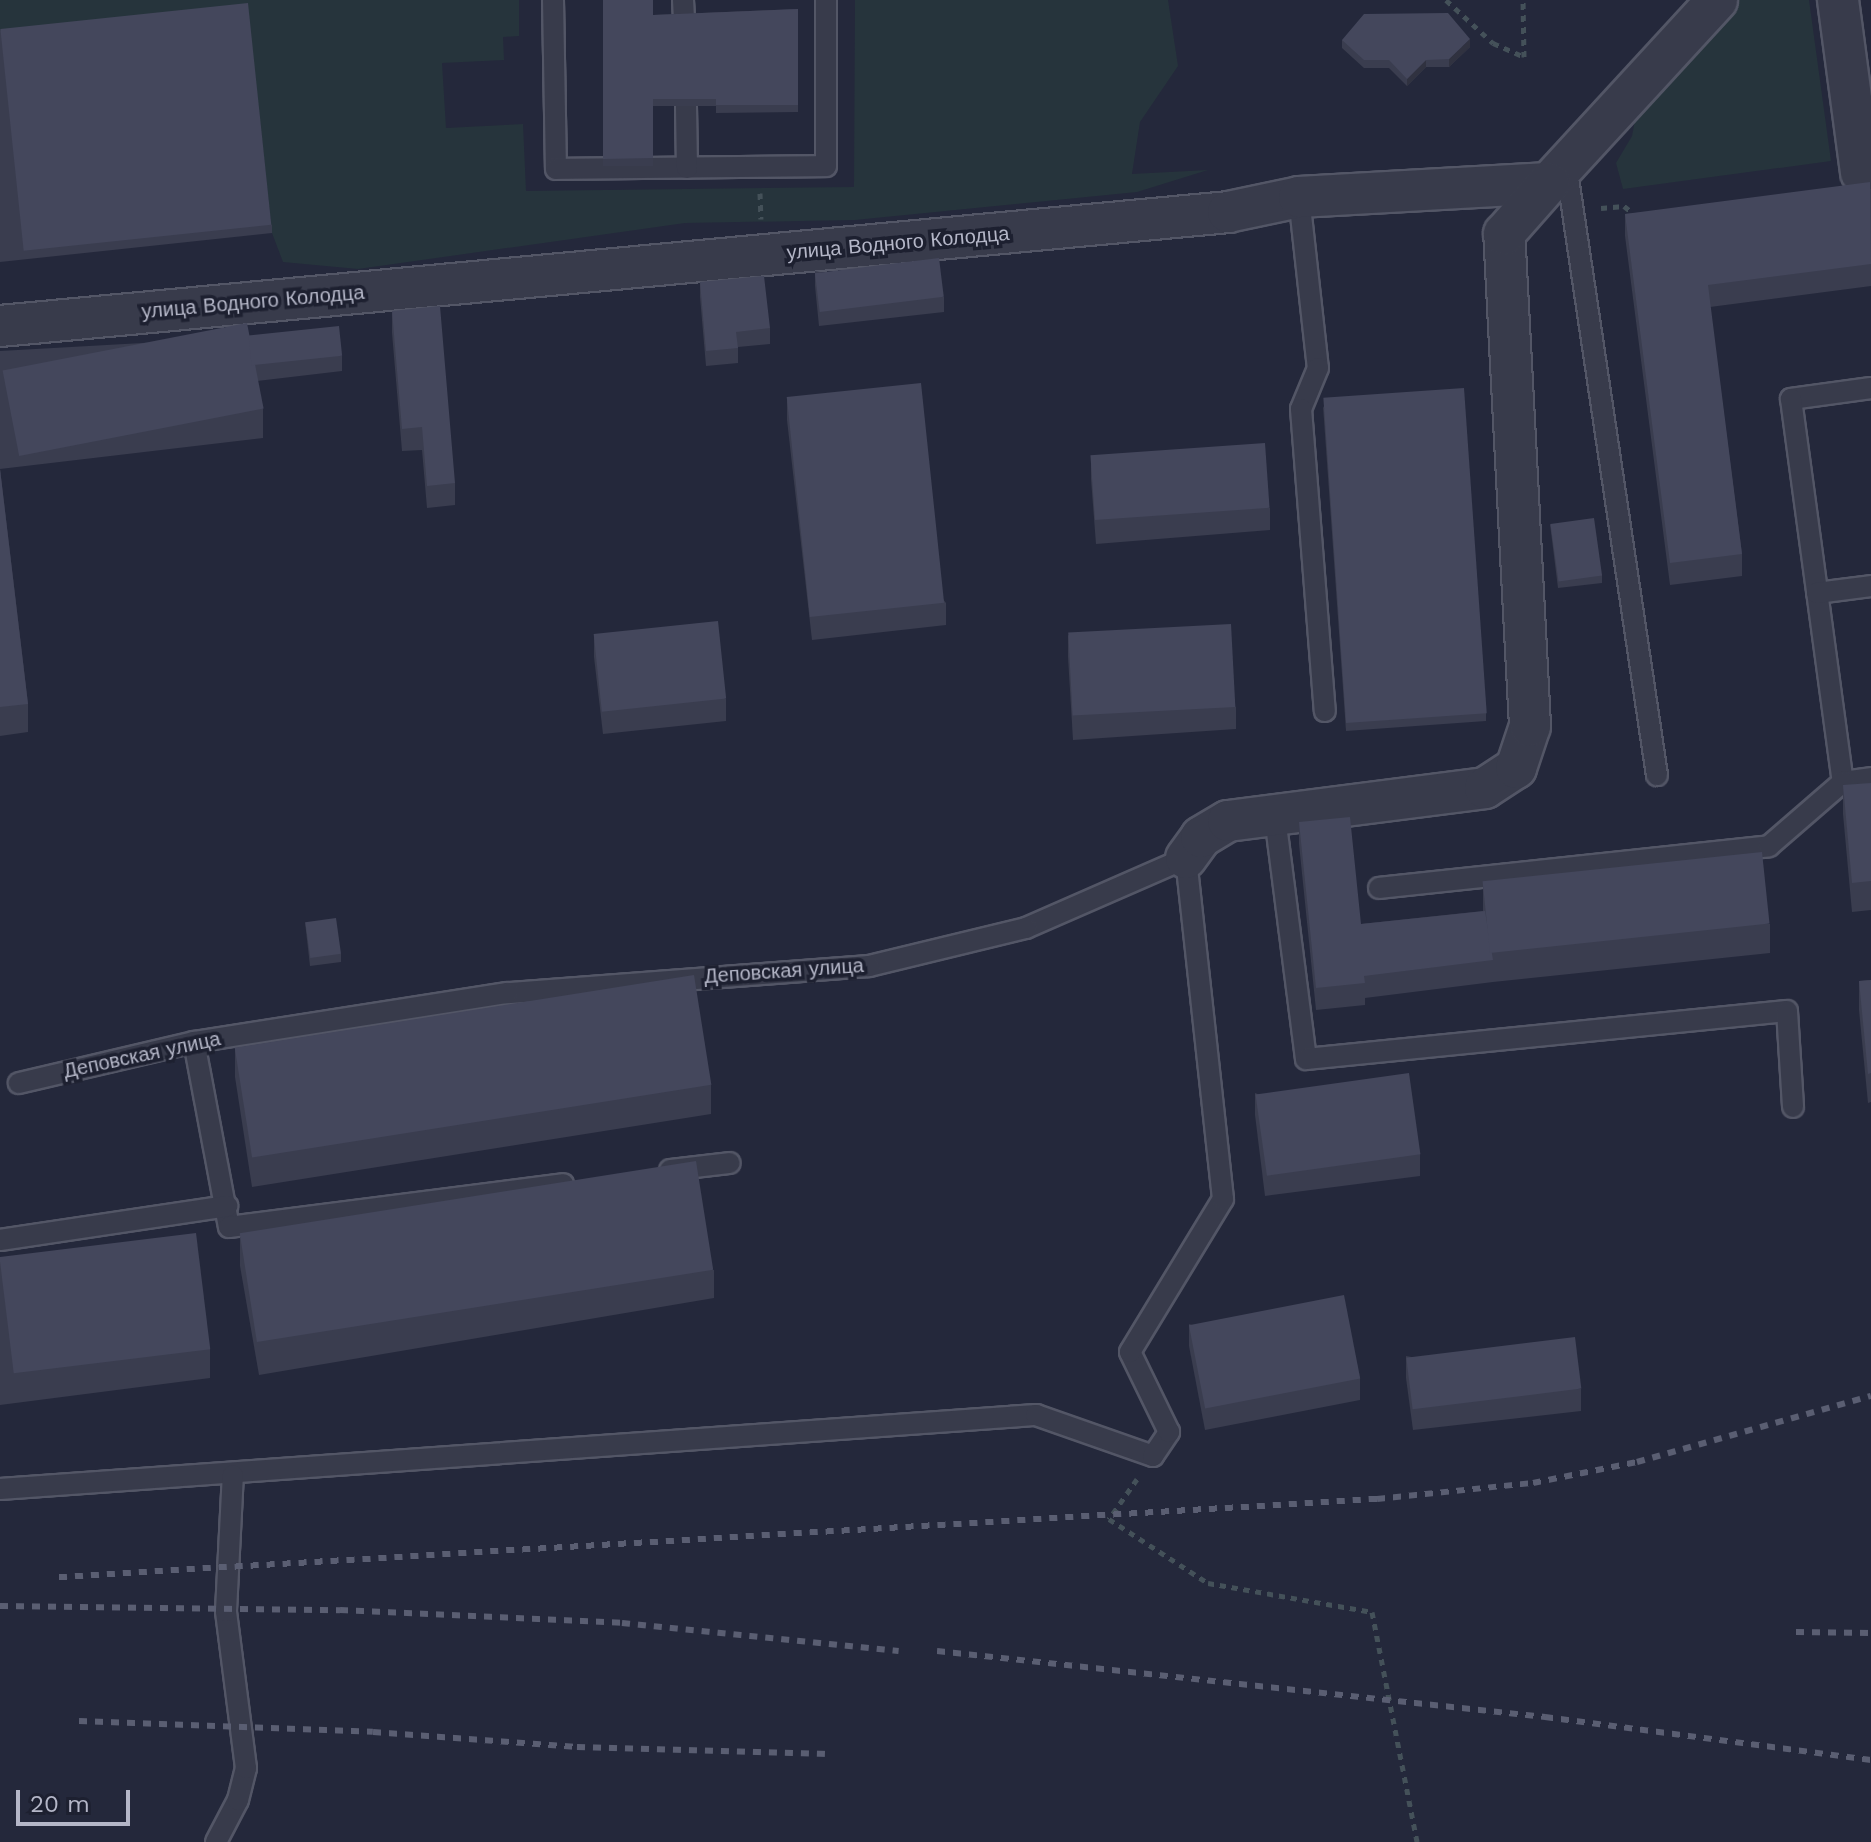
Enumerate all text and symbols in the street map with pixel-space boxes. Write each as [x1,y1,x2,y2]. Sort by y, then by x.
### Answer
street label: улица Водного Колодца [786,221,1010,265]
street label: улица Водного Колодца [141,280,365,324]
street label: Деповская улица [703,953,865,989]
street label: Деповская улица [61,1027,223,1083]
scale bar [20,1774,134,1824]
text: 20 m [30,1790,90,1818]

